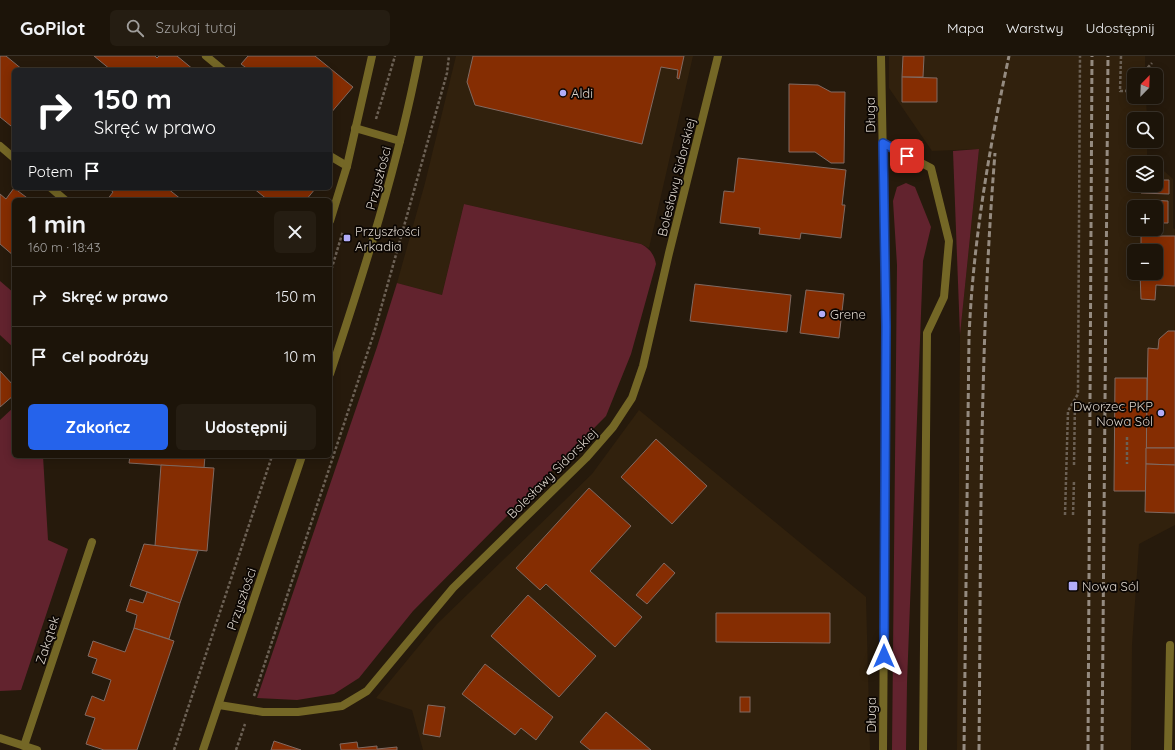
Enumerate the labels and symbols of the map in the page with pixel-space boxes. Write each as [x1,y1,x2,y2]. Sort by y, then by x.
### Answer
north arrow [1127,68,1163,104]
place label: Aldi [571,85,593,101]
marker: Aldi [558,88,568,98]
street label: Długa [862,97,878,133]
street label: Bolesławy Sidorskiej [654,116,698,238]
pin [890,139,924,173]
street label: Przyszłości [362,145,394,211]
place label: Przyszłości Arkadia [355,223,420,254]
marker: Przyszłości Arkadia [342,233,352,243]
place label: Grene [830,306,866,322]
marker: Grene [817,309,827,319]
place label: Dworzec PKP Nowa Sól [1073,398,1153,429]
marker: Dworzec PKP Nowa Sól [1156,408,1166,418]
street label: Bolesławy Sidorskiej [503,424,601,522]
street label: Przyszłości [223,566,259,632]
place label: Nowa Sól [1082,578,1139,594]
marker: Nowa Sól [1067,580,1079,592]
street label: Zakątek [32,614,62,666]
position arrow [863,635,905,677]
street label: Długa [863,697,879,733]

